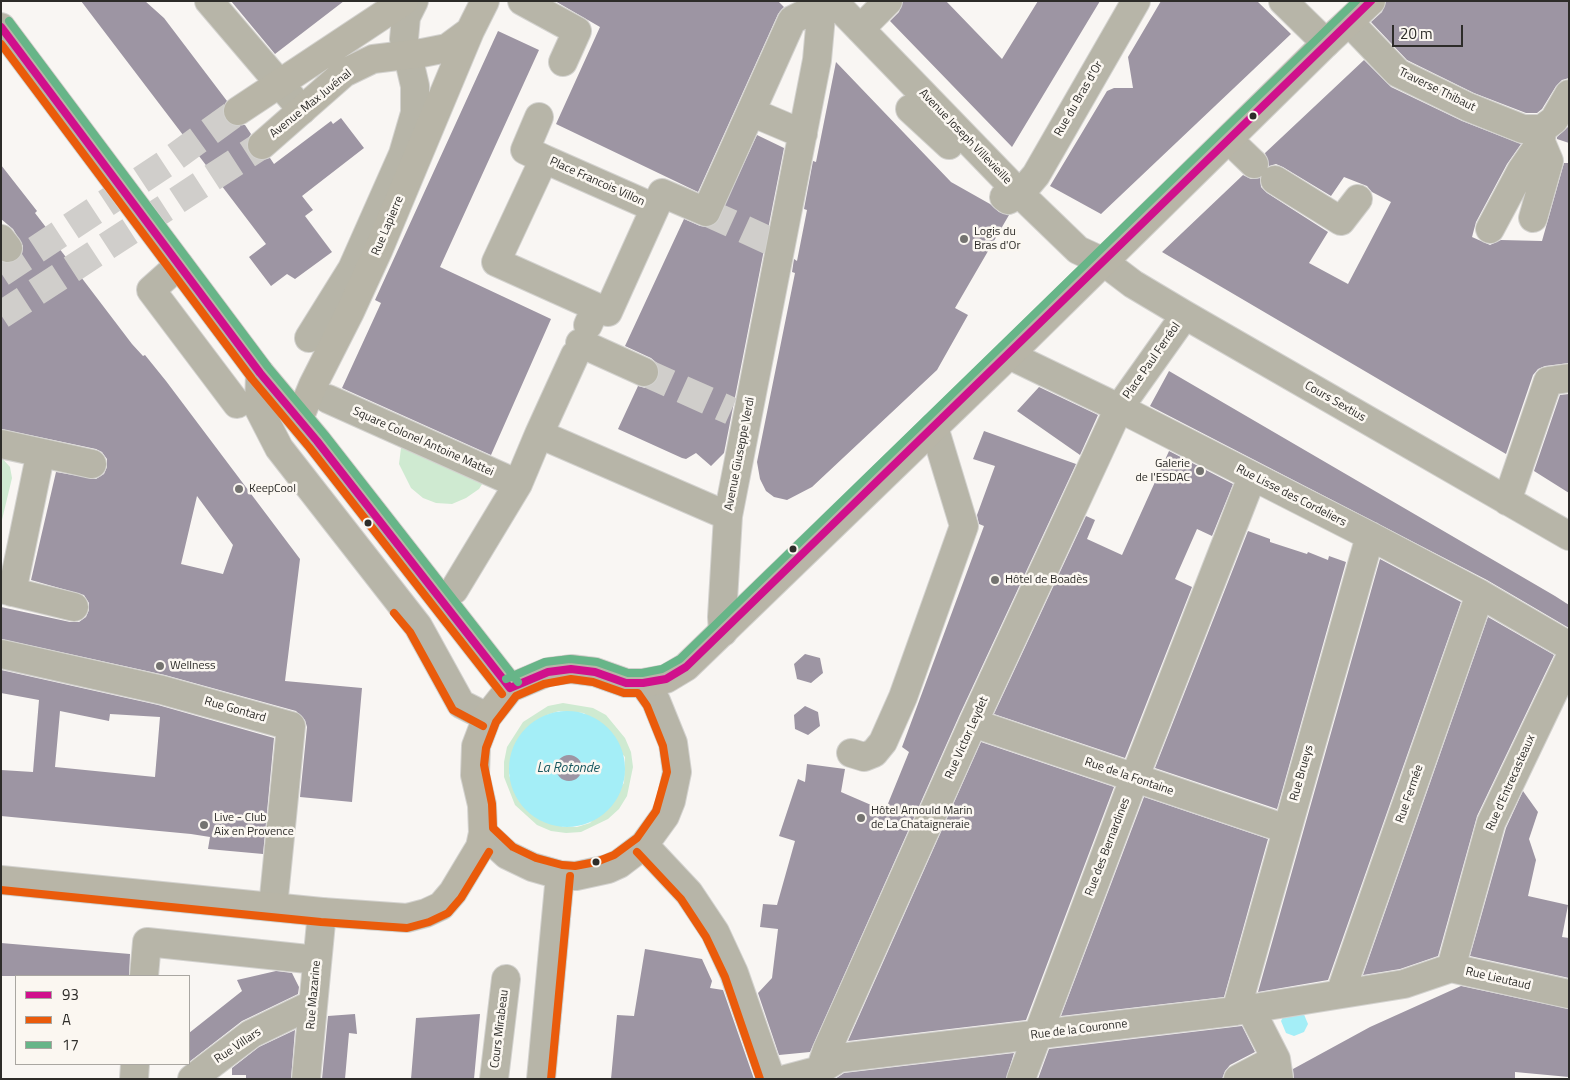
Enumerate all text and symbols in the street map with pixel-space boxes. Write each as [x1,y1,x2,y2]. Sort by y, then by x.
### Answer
scale bar [1395,15,1466,47]
text: 20 m [1400,22,1433,45]
street label: Rue du Bras d'Or [1052,59,1106,139]
street label: Traverse Thibaut [1396,65,1478,115]
street label: Avenue Max Juvénal [267,67,355,141]
street label: Avenue Joseph Villevieille [916,86,1014,188]
unlabelled marker [1248,111,1258,121]
street label: Place Francois Villon [547,155,647,209]
street label: Rue Lapierre [369,194,407,258]
place label: Logis du Bras d'Or [974,225,1021,253]
marker: Logis du Bras d'Or [958,233,970,245]
street label: Place Paul Ferréol [1120,320,1184,402]
street label: Cours Sextius [1302,379,1368,425]
street label: Avenue Giuseppe Verdi [722,396,758,512]
street label: Square Colonel Antoine Mattei [350,404,496,480]
place label: Galerie de l'ESDAC [1135,457,1190,485]
street label: Rue Lisse des Cordeliers [1234,462,1348,530]
marker: Galerie de l'ESDAC [1194,465,1206,477]
place label: KeepCool [249,482,296,496]
marker: KeepCool [233,483,245,495]
unlabelled marker [363,518,373,528]
unlabelled marker [788,544,798,554]
place label: Hôtel de Boadès [1005,573,1088,587]
marker: Hôtel de Boadès [989,574,1001,586]
place label: Wellness [170,659,216,673]
marker: Wellness [154,660,166,672]
street label: Rue Gontard [203,694,267,726]
street label: Rue Victor Leydet [942,695,992,781]
street label: Rue d'Entrecasteaux [1483,733,1539,833]
street label: Rue Brueys [1287,743,1317,803]
street label: Rue de la Fontaine [1083,755,1175,799]
water label: La Rotonde [537,761,599,777]
street label: Rue Fermée [1393,763,1427,825]
street label: Rue des Bernardines [1083,796,1133,898]
place label: Hôtel Arnould Marin de La Chataigneraie [871,804,973,832]
place label: Live - Club Aix en Provence [214,811,294,839]
marker: Hôtel Arnould Marin de La Chataigneraie [855,812,867,824]
marker: Live - Club Aix en Provence [198,819,210,831]
unlabelled marker [591,857,601,867]
street label: Rue Mazarine [304,960,324,1030]
street label: Rue Lieutaud [1464,965,1532,993]
legend [15,975,190,1065]
text: 93 [62,983,79,1006]
street label: Cours Mirabeau [488,989,512,1069]
text: A [62,1008,71,1031]
street label: Rue de la Couronne [1030,1017,1128,1043]
street label: Rue Villars [212,1025,264,1067]
text: 17 [62,1033,79,1056]

